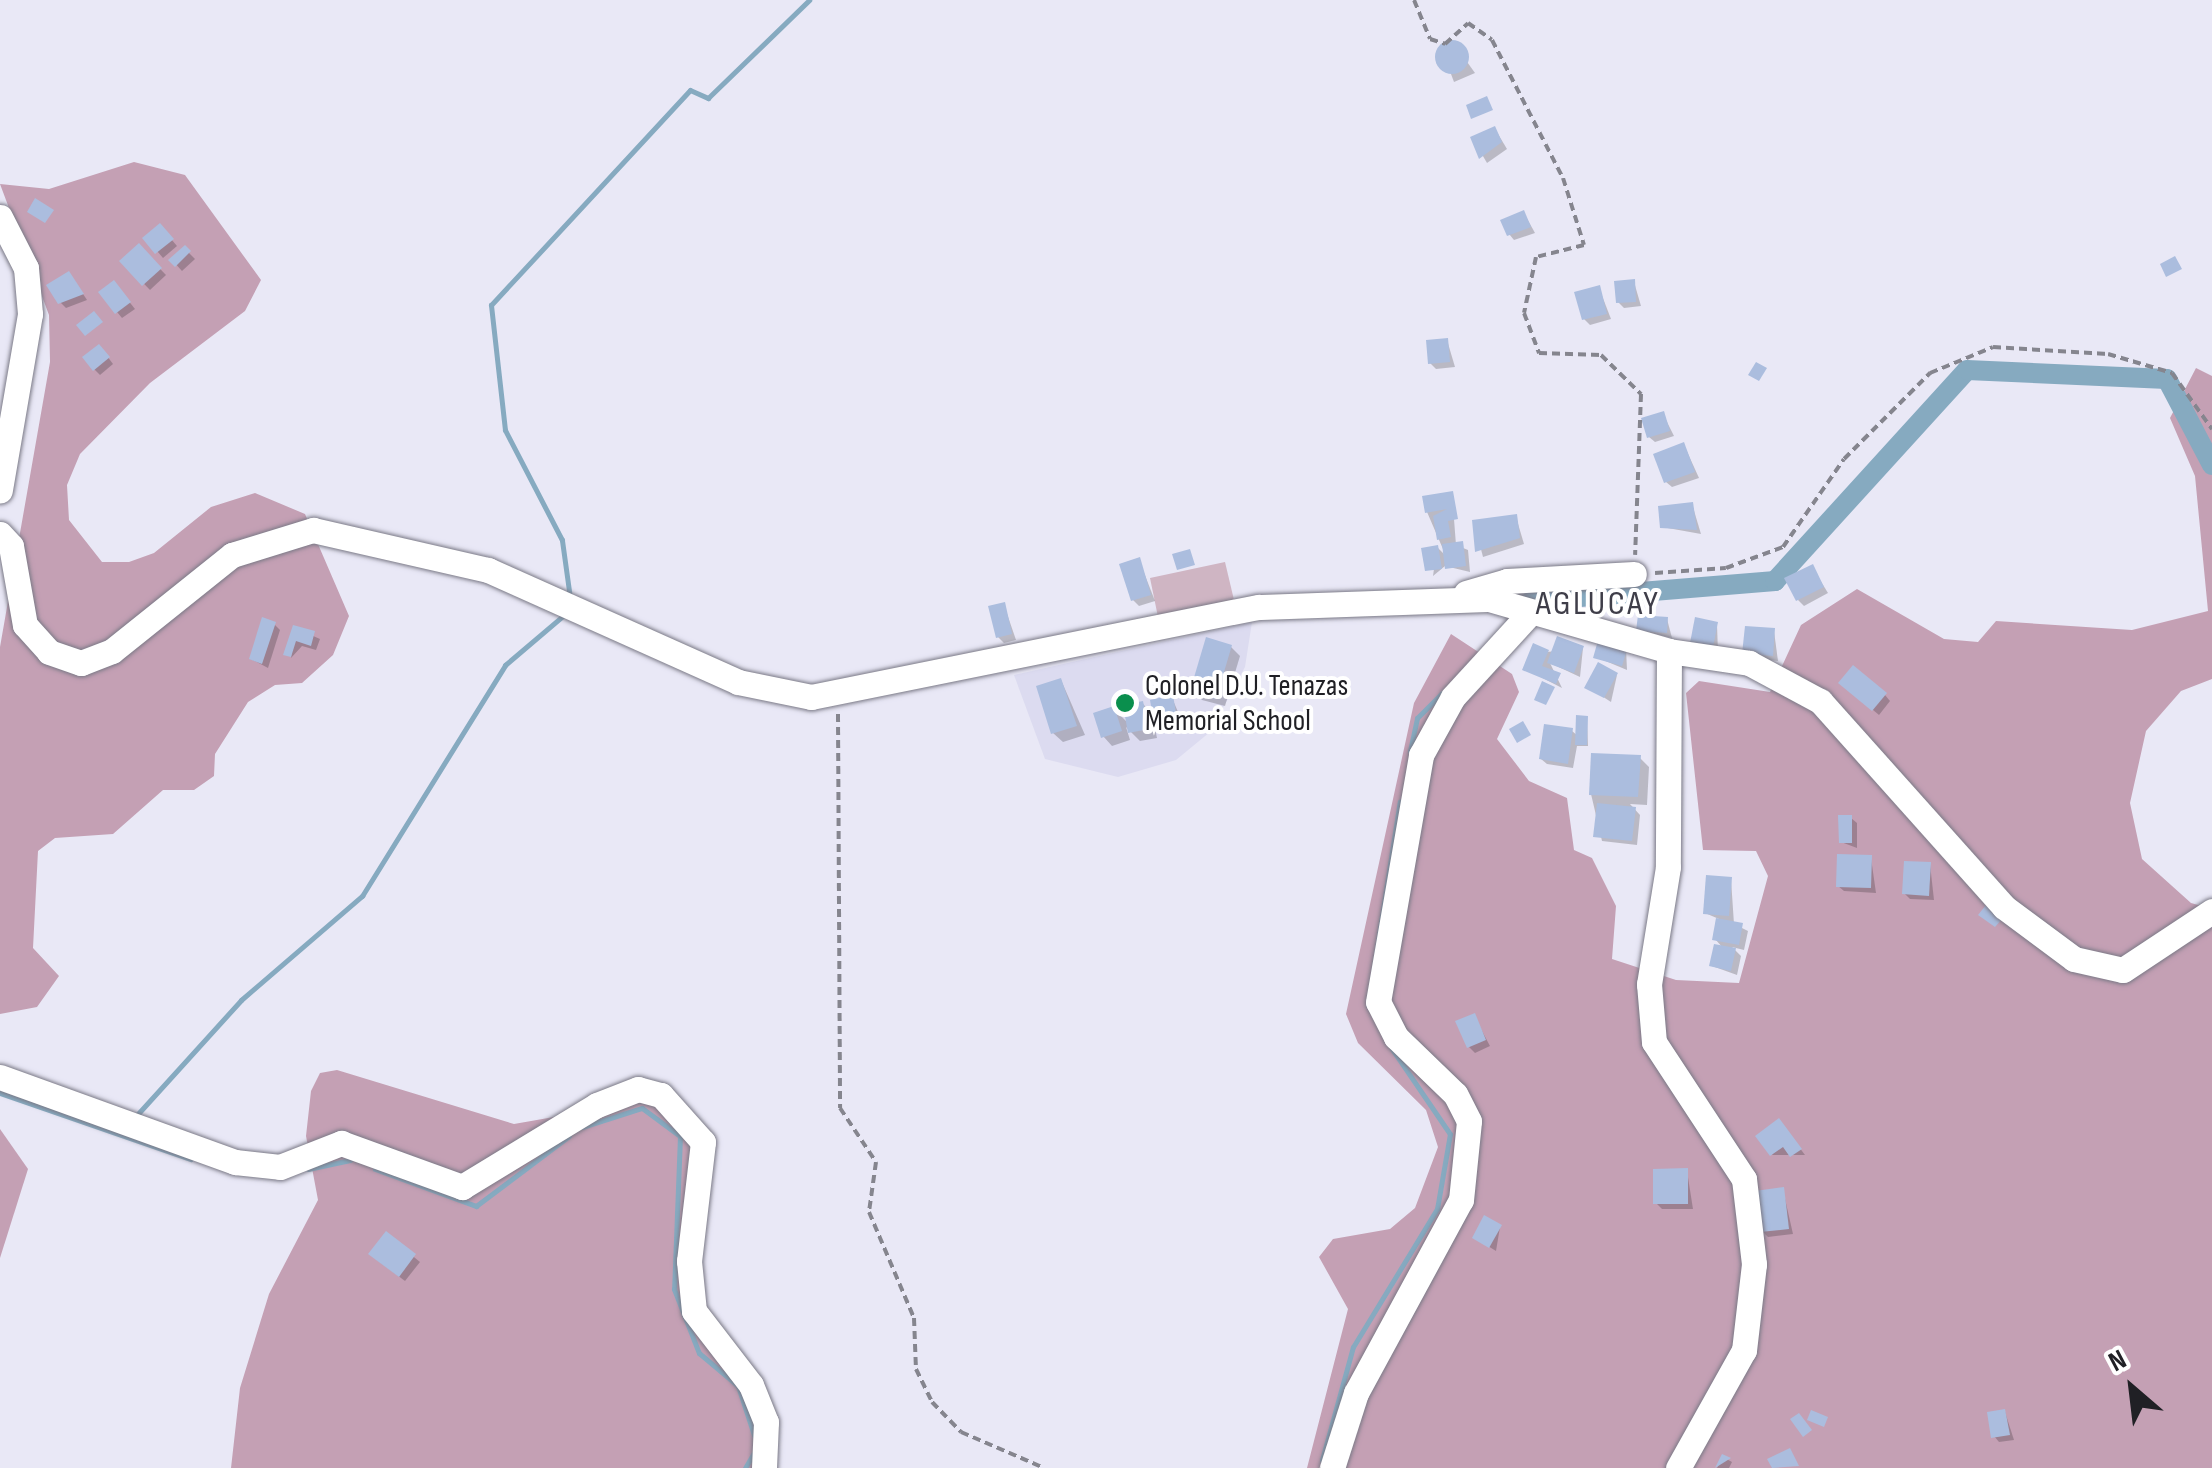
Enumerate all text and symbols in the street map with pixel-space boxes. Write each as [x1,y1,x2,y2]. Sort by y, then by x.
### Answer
district label: AGLUCAY [1536,583,1660,625]
place label: Colonel D.U. Tenazas Memorial School [1145,668,1348,738]
marker: Colonel D.U. Tenazas Memorial School [1114,692,1136,714]
north arrow [2082,1338,2182,1438]
text: N [2103,1343,2132,1379]

